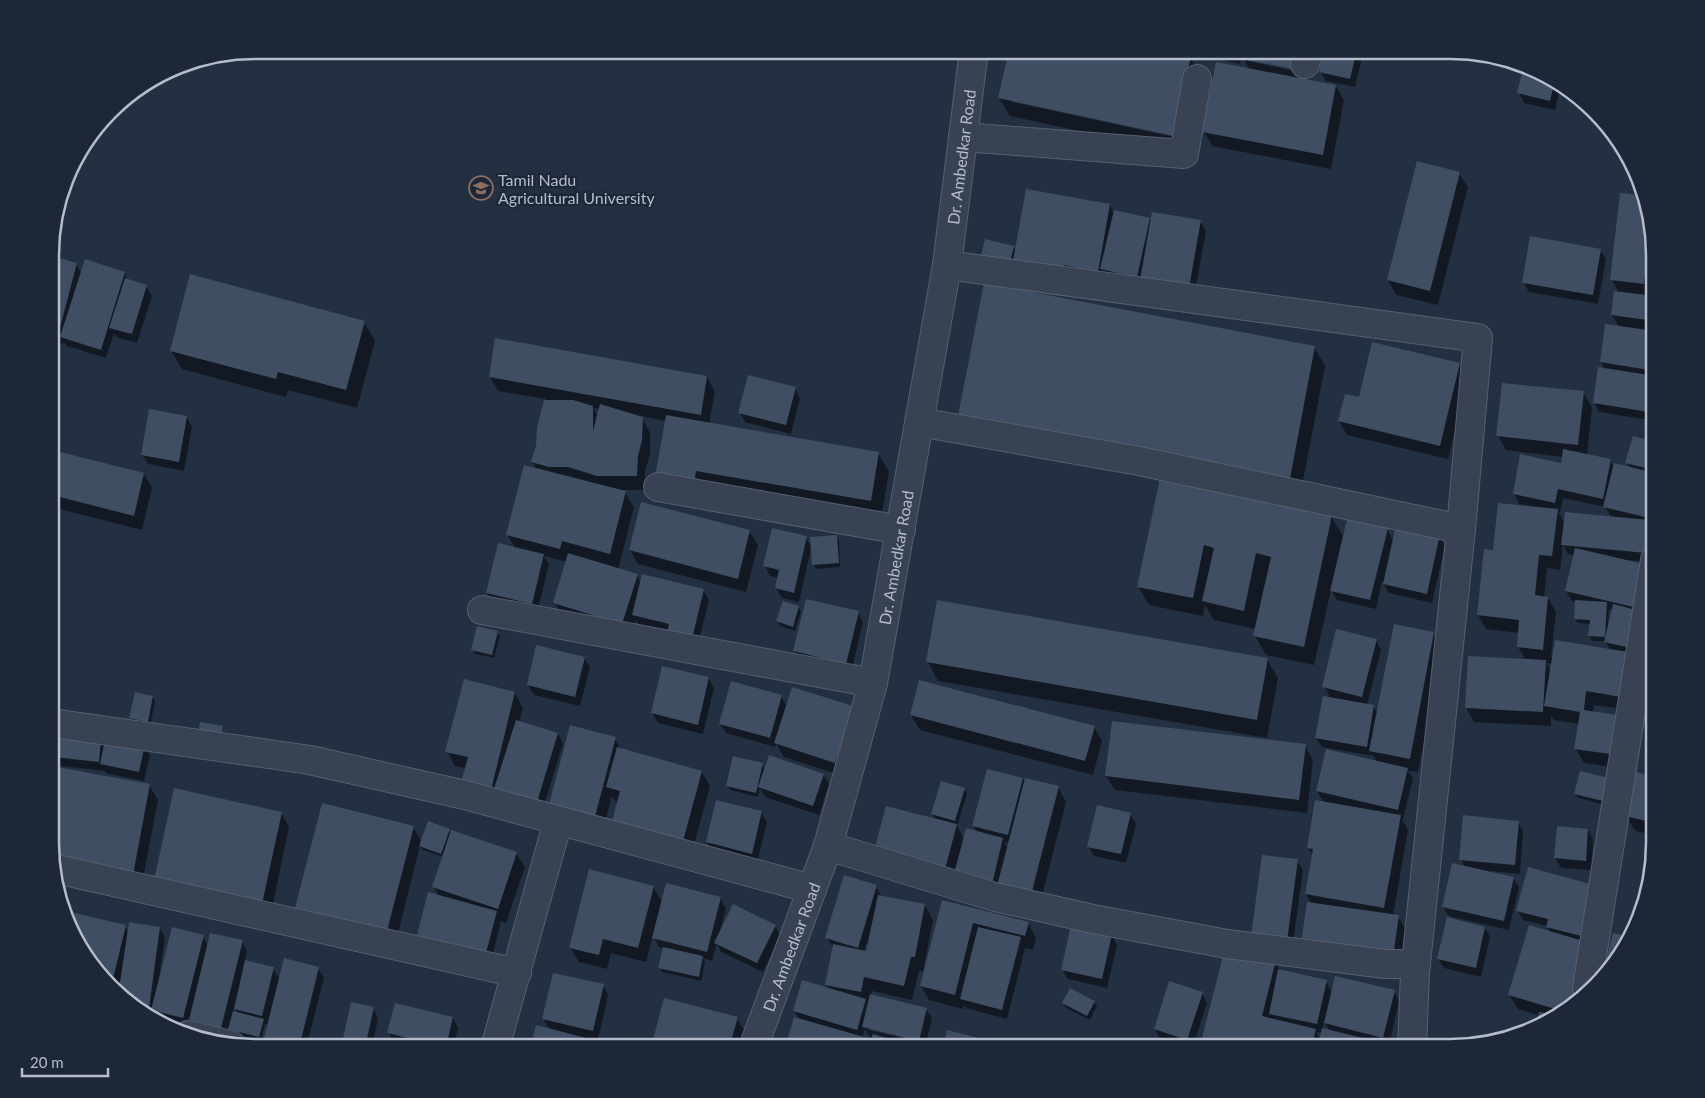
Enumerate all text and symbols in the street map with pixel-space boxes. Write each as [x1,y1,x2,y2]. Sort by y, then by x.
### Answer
street label: Dr. Ambedkar Road [943,88,978,226]
place label: Tamil Nadu Agricultural University [498,170,655,207]
school or university icon: Tamil Nadu Agricultural University [468,175,494,201]
street label: Dr. Ambedkar Road [874,489,916,626]
street label: Dr. Ambedkar Road [758,880,823,1014]
scale bar [22,1046,109,1078]
text: 20 m [30,1053,64,1071]

